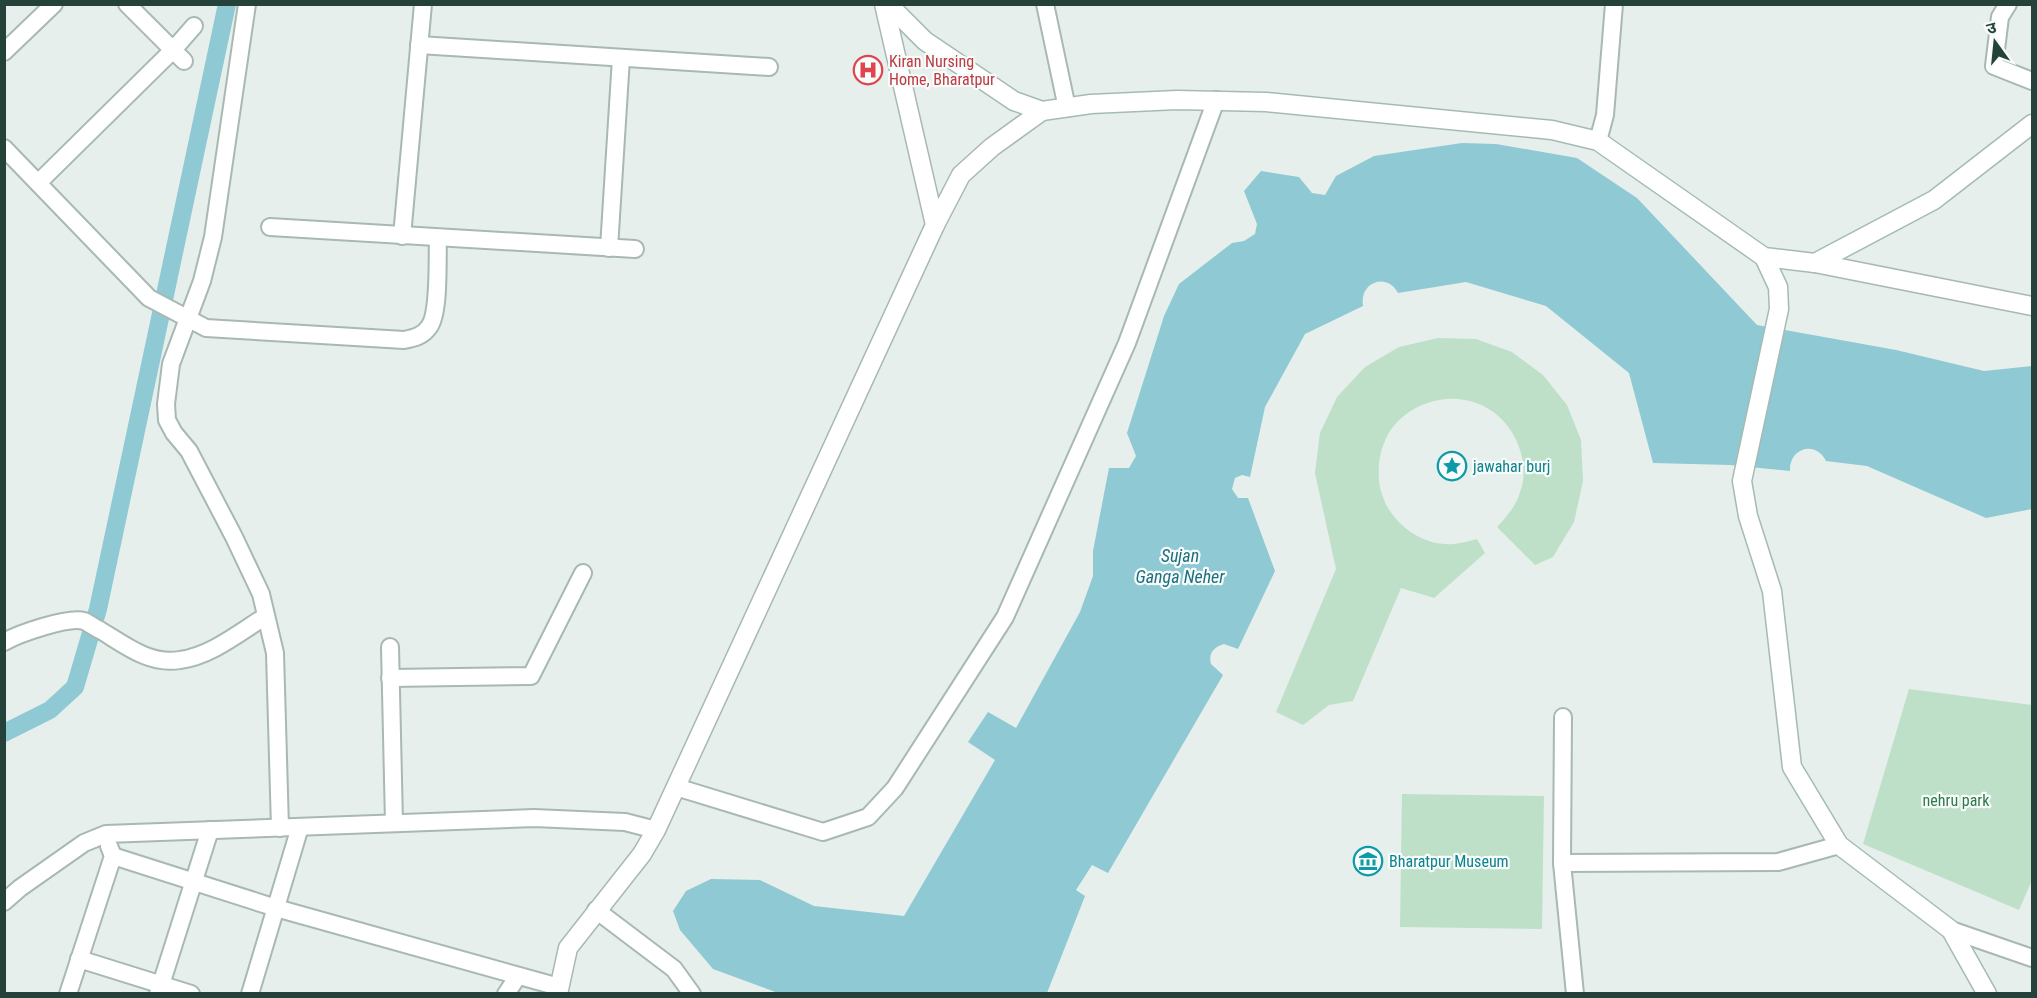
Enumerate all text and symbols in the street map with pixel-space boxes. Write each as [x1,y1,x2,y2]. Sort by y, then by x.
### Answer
north arrow [1965,12,2025,72]
text: उ [1984,17,1999,38]
place label: Kiran Nursing Home, Bharatpur [889,52,995,89]
hospital icon: Kiran Nursing Home, Bharatpur [852,54,884,86]
place icon: jawahar burj [1436,450,1468,482]
place label: jawahar burj [1472,457,1550,476]
water label: Sujan Ganga Neher [1135,545,1225,587]
park label: nehru park [1923,791,1990,810]
museum icon: Bharatpur Museum [1352,845,1384,877]
place label: Bharatpur Museum [1389,852,1509,871]

